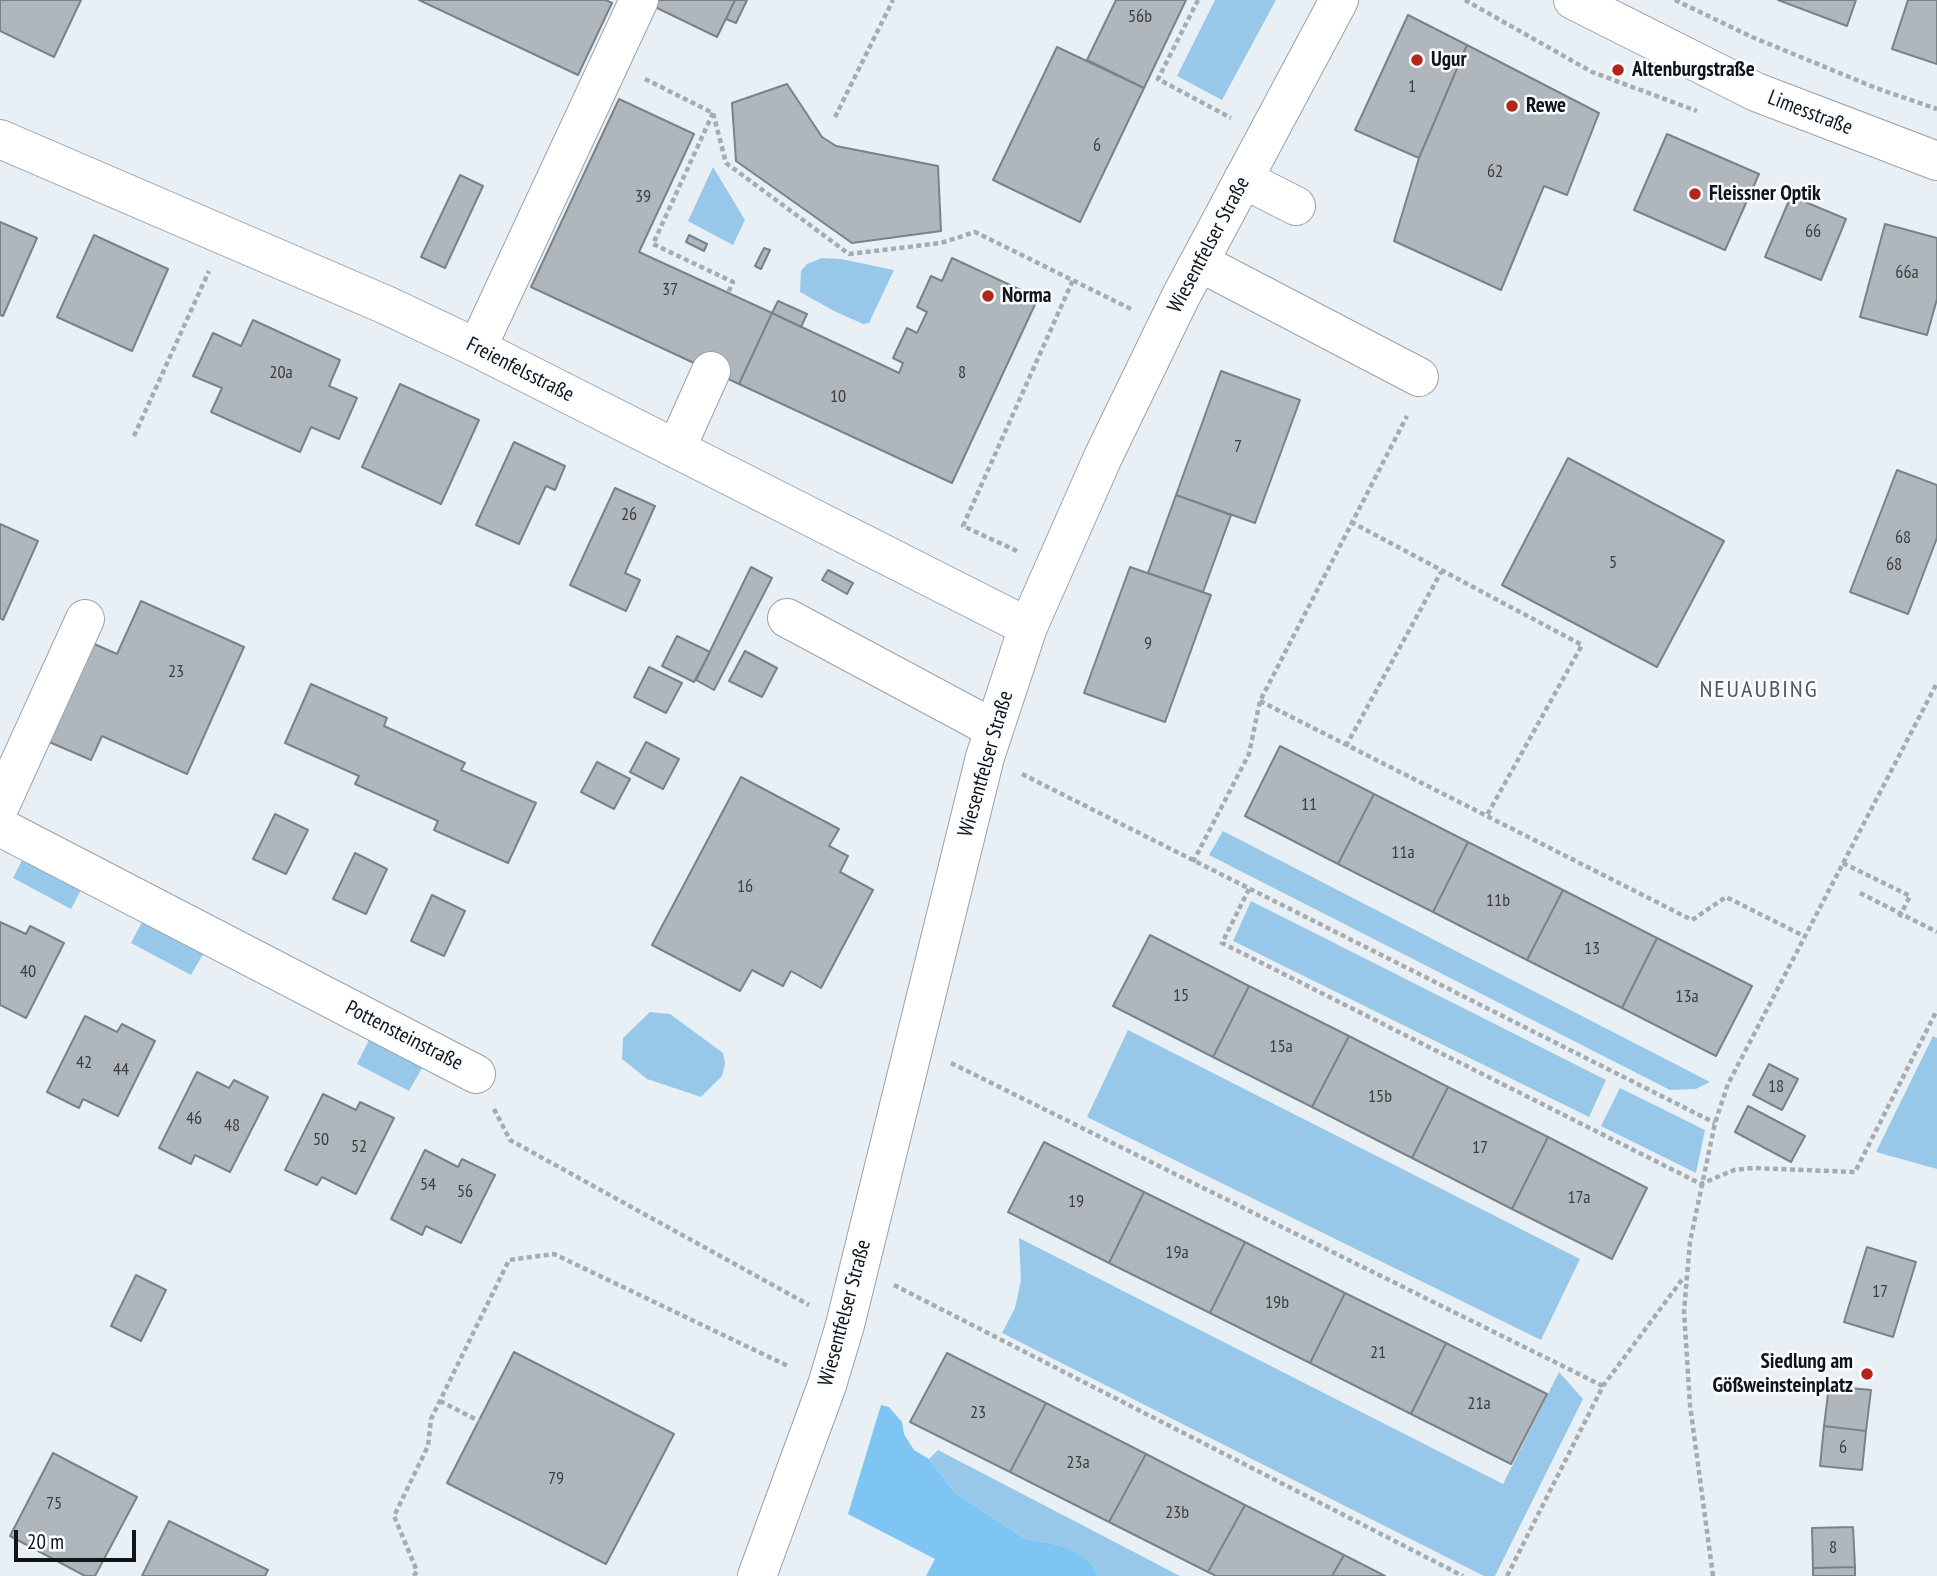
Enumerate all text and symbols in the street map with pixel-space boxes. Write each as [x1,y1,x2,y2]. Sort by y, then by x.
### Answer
house number: 56b [1128,6,1152,28]
place label: Ugur [1431,47,1467,73]
marker: Ugur [1409,52,1425,68]
place label: Altenburgstraße [1632,57,1755,83]
marker: Altenburgstraße [1610,62,1626,78]
house number: 1 [1408,76,1416,98]
street label: Limesstraße [1764,85,1856,141]
place label: Rewe [1526,93,1566,119]
marker: Rewe [1504,98,1520,114]
house number: 6 [1093,135,1101,157]
house number: 62 [1487,161,1503,183]
street label: Wiesentfelser Straße [1162,173,1256,317]
place label: Fleissner Optik [1709,181,1821,207]
house number: 39 [635,186,651,208]
marker: Fleissner Optik [1687,186,1703,202]
house number: 66 [1805,221,1821,243]
house number: 66a [1895,262,1919,284]
house number: 37 [662,279,678,301]
place label: Norma [1002,283,1051,309]
marker: Norma [980,288,996,304]
street label: Freienfelsstraße [462,332,578,408]
house number: 20a [269,362,293,384]
house number: 8 [958,362,966,384]
house number: 10 [830,386,846,408]
house number: 7 [1234,436,1242,458]
house number: 26 [621,504,637,526]
house number: 68 [1895,527,1911,549]
house number: 5 [1609,552,1617,574]
house number: 68 [1886,554,1902,576]
house number: 9 [1144,633,1152,655]
house number: 23 [168,661,184,683]
district label: NEUAUBING [1701,676,1817,704]
street label: Wiesentfelser Straße [953,688,1019,840]
house number: 11 [1301,794,1317,816]
house number: 11a [1391,842,1415,864]
house number: 16 [737,876,753,898]
house number: 11b [1486,890,1510,912]
house number: 13 [1584,938,1600,960]
house number: 40 [20,961,36,983]
house number: 15 [1173,985,1189,1007]
house number: 13a [1675,986,1699,1008]
street label: Pottensteinstraße [341,996,467,1076]
house number: 15a [1269,1036,1293,1058]
house number: 42 [76,1052,92,1074]
house number: 44 [113,1059,129,1081]
house number: 18 [1768,1076,1784,1098]
house number: 15b [1368,1086,1392,1108]
house number: 46 [186,1108,202,1130]
house number: 48 [224,1115,240,1137]
house number: 50 [313,1129,329,1151]
house number: 52 [351,1136,367,1158]
house number: 17 [1472,1137,1488,1159]
house number: 54 [420,1174,436,1196]
house number: 56 [457,1181,473,1203]
house number: 17a [1567,1187,1591,1209]
house number: 19 [1068,1191,1084,1213]
street label: Wiesentfelser Straße [813,1237,877,1389]
house number: 19a [1165,1242,1189,1264]
house number: 17 [1872,1281,1888,1303]
house number: 19b [1265,1292,1289,1314]
house number: 21 [1370,1342,1386,1364]
place label: Siedlung am Gößweinsteinplatz [1712,1349,1853,1399]
marker: Siedlung am Gößweinsteinplatz [1859,1366,1875,1382]
house number: 21a [1467,1393,1491,1415]
house number: 23 [970,1402,986,1424]
house number: 6 [1839,1437,1847,1459]
house number: 23a [1066,1452,1090,1474]
house number: 79 [548,1468,564,1490]
house number: 75 [46,1493,62,1515]
house number: 23b [1165,1502,1189,1524]
scale bar [18,1516,140,1560]
text: 20 m [27,1528,64,1555]
house number: 8 [1829,1537,1837,1559]

